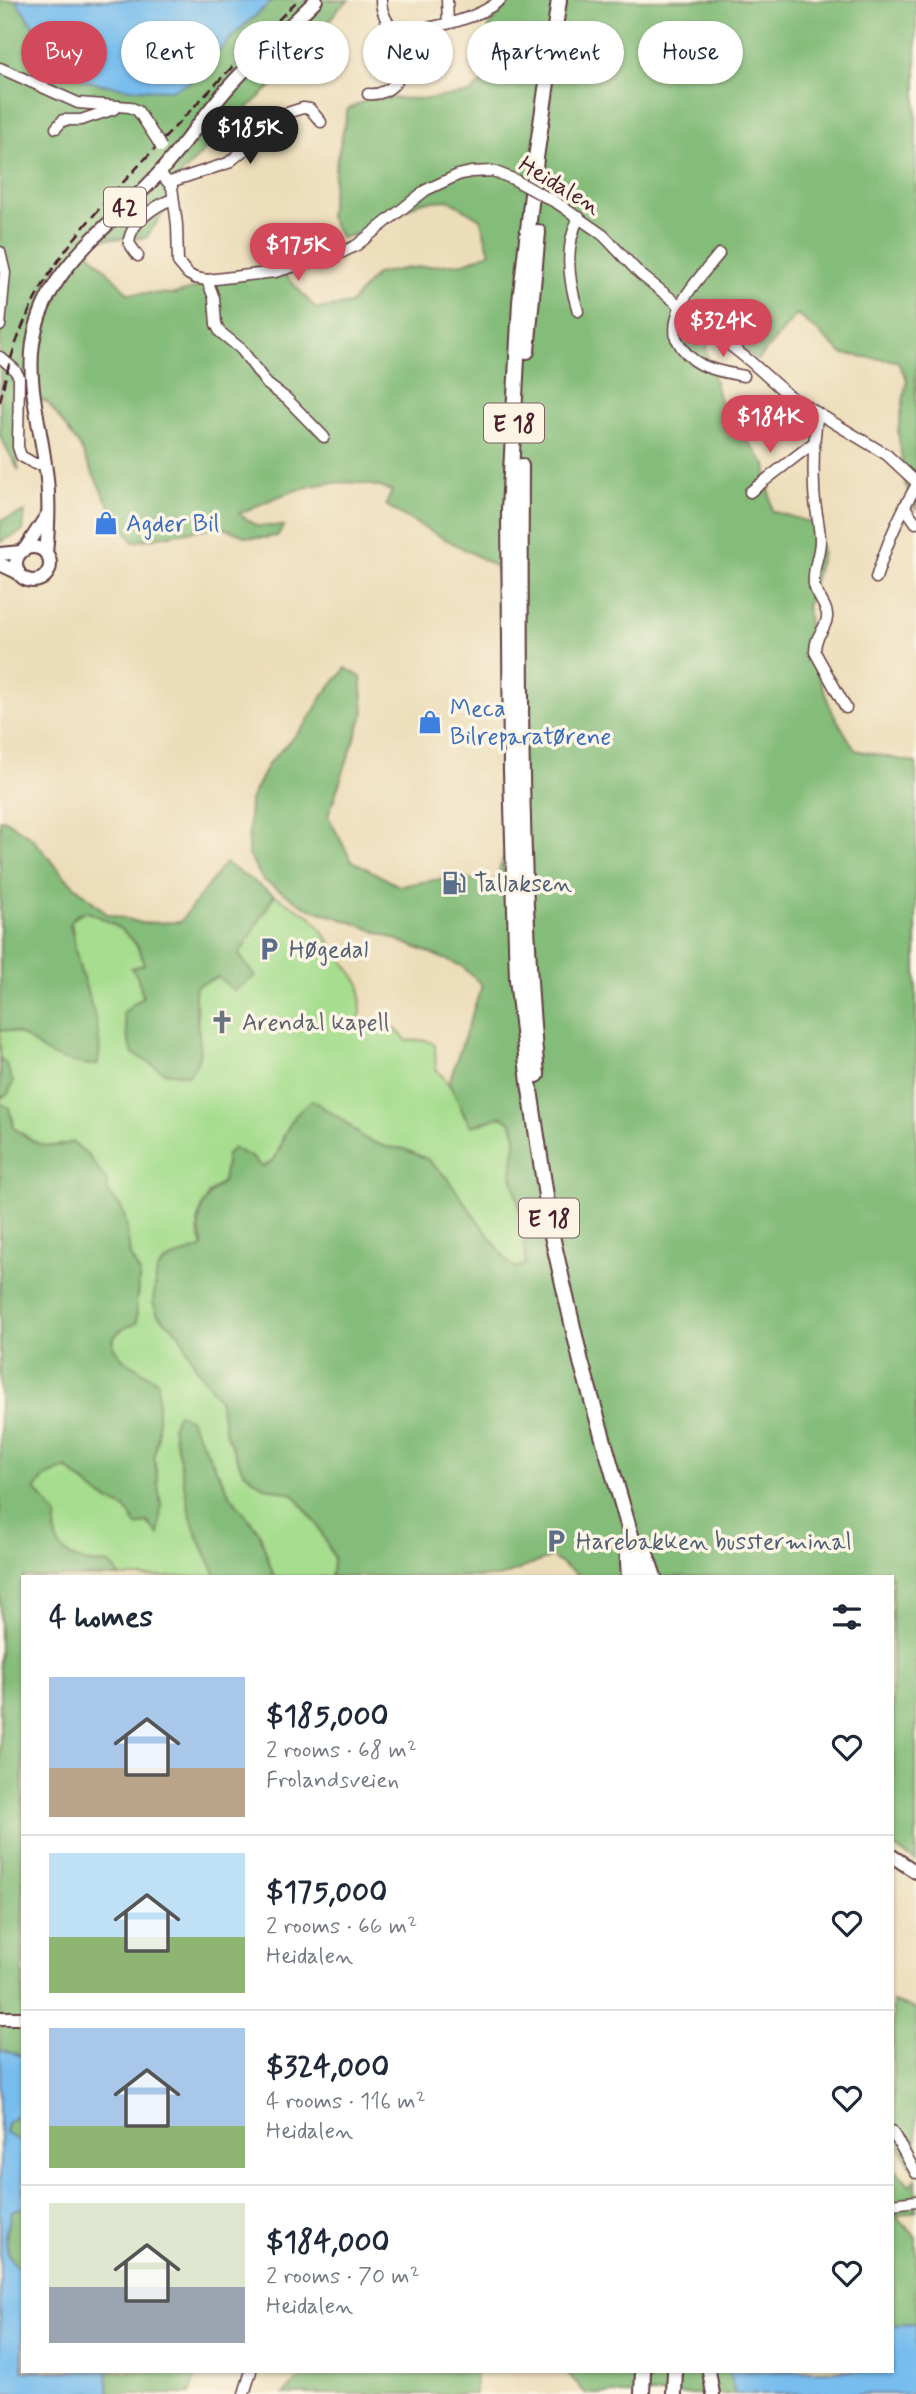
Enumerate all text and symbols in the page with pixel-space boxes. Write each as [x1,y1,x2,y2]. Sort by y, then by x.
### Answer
chip: Buy [21,21,107,84]
chip: Rent [121,21,220,84]
chip: Filters [234,21,349,84]
chip: New [363,21,453,84]
chip: Apartment [467,21,624,84]
chip: House [638,21,743,84]
pin: $185K [201,106,299,166]
text: $185K [217,114,283,144]
street label: Heidalen [512,150,606,223]
road number: 42 [104,188,146,227]
pin: $175K [249,224,347,283]
text: $175K [266,231,330,261]
pin: $324K [674,300,772,359]
text: $324K [690,307,756,337]
pin: $184K [721,396,819,455]
text: $184K [737,403,803,433]
road number: E 18 [484,404,544,442]
shop icon: Agder Bil [92,509,120,537]
place label: Agder Bil [126,509,219,540]
place label: Meca Bilreparatørene [450,694,611,753]
shop icon: Meca Bilreparatørene [416,708,444,736]
fuel station icon: Tallaksen [440,869,468,897]
place label: Tallaksen [474,869,572,900]
parking icon: Høgedal [255,935,283,963]
place label: Høgedal [289,935,368,966]
church icon: Arendal kapell [208,1008,236,1036]
place label: Arendal kapell [242,1008,390,1039]
road number: E 18 [519,1198,579,1238]
parking icon: Harebakken bussterminal [542,1527,570,1555]
place label: Harebakken bussterminal [576,1527,852,1558]
text: 4 homes [49,1598,153,1637]
icon: filters [828,1598,866,1636]
text: $185,000 [266,1697,389,1736]
icon: home [105,1705,189,1789]
icon: heart [828,1728,866,1766]
text: 2 rooms · 68 m² [266,1736,417,1766]
text: Frolandsveien [266,1766,399,1796]
text: $175,000 [266,1873,387,1912]
icon: home [105,1881,189,1965]
icon: heart [828,1904,866,1942]
text: 2 rooms · 66 m² [266,1912,417,1942]
text: Heidalen [266,1942,353,1972]
text: $324,000 [266,2048,389,2087]
icon: home [105,2056,189,2140]
icon: heart [828,2079,866,2117]
text: 4 rooms · 116 m² [266,2087,426,2117]
text: Heidalen [266,2117,353,2147]
text: $184,000 [266,2223,390,2262]
icon: home [105,2231,189,2315]
icon: heart [828,2254,866,2292]
text: 2 rooms · 70 m² [266,2262,420,2292]
text: Heidalen [266,2292,353,2322]

